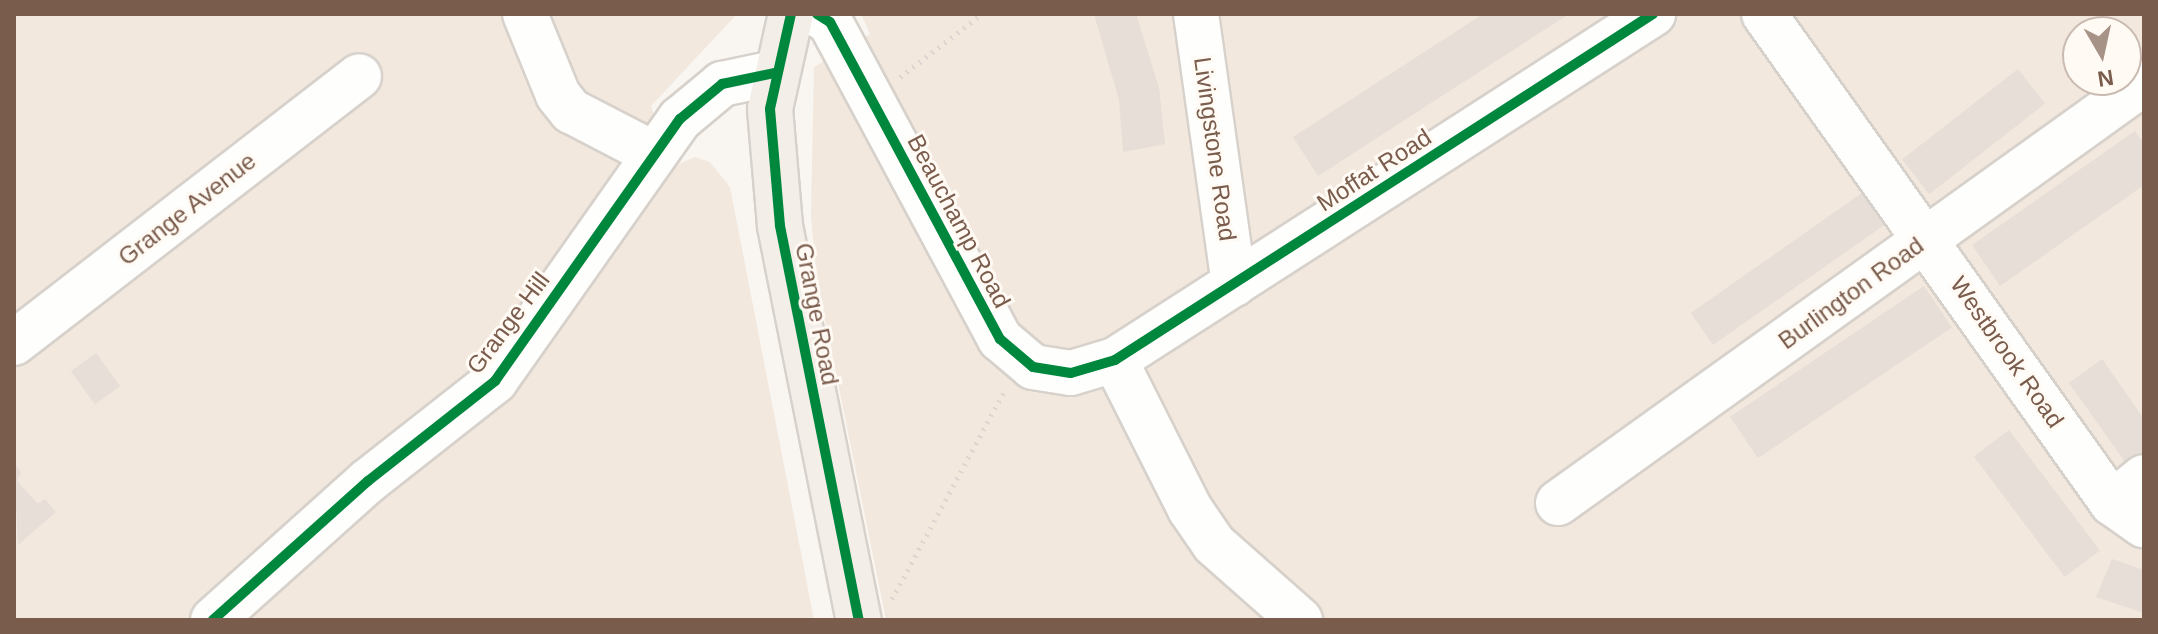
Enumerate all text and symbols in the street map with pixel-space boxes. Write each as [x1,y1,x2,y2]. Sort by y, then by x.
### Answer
north arrow [2062,16,2142,96]
street label: Livingstone Road [1188,55,1242,243]
text: N [2096,65,2115,92]
street label: Moffat Road [1312,122,1436,218]
street label: Beauchamp Road [901,129,1017,313]
street label: Grange Avenue [112,146,262,272]
street label: Burlington Road [1773,231,1929,355]
street label: Grange Road [789,241,845,387]
street label: Grange Hill [460,266,556,380]
street label: Westbrook Road [1944,271,2070,433]

